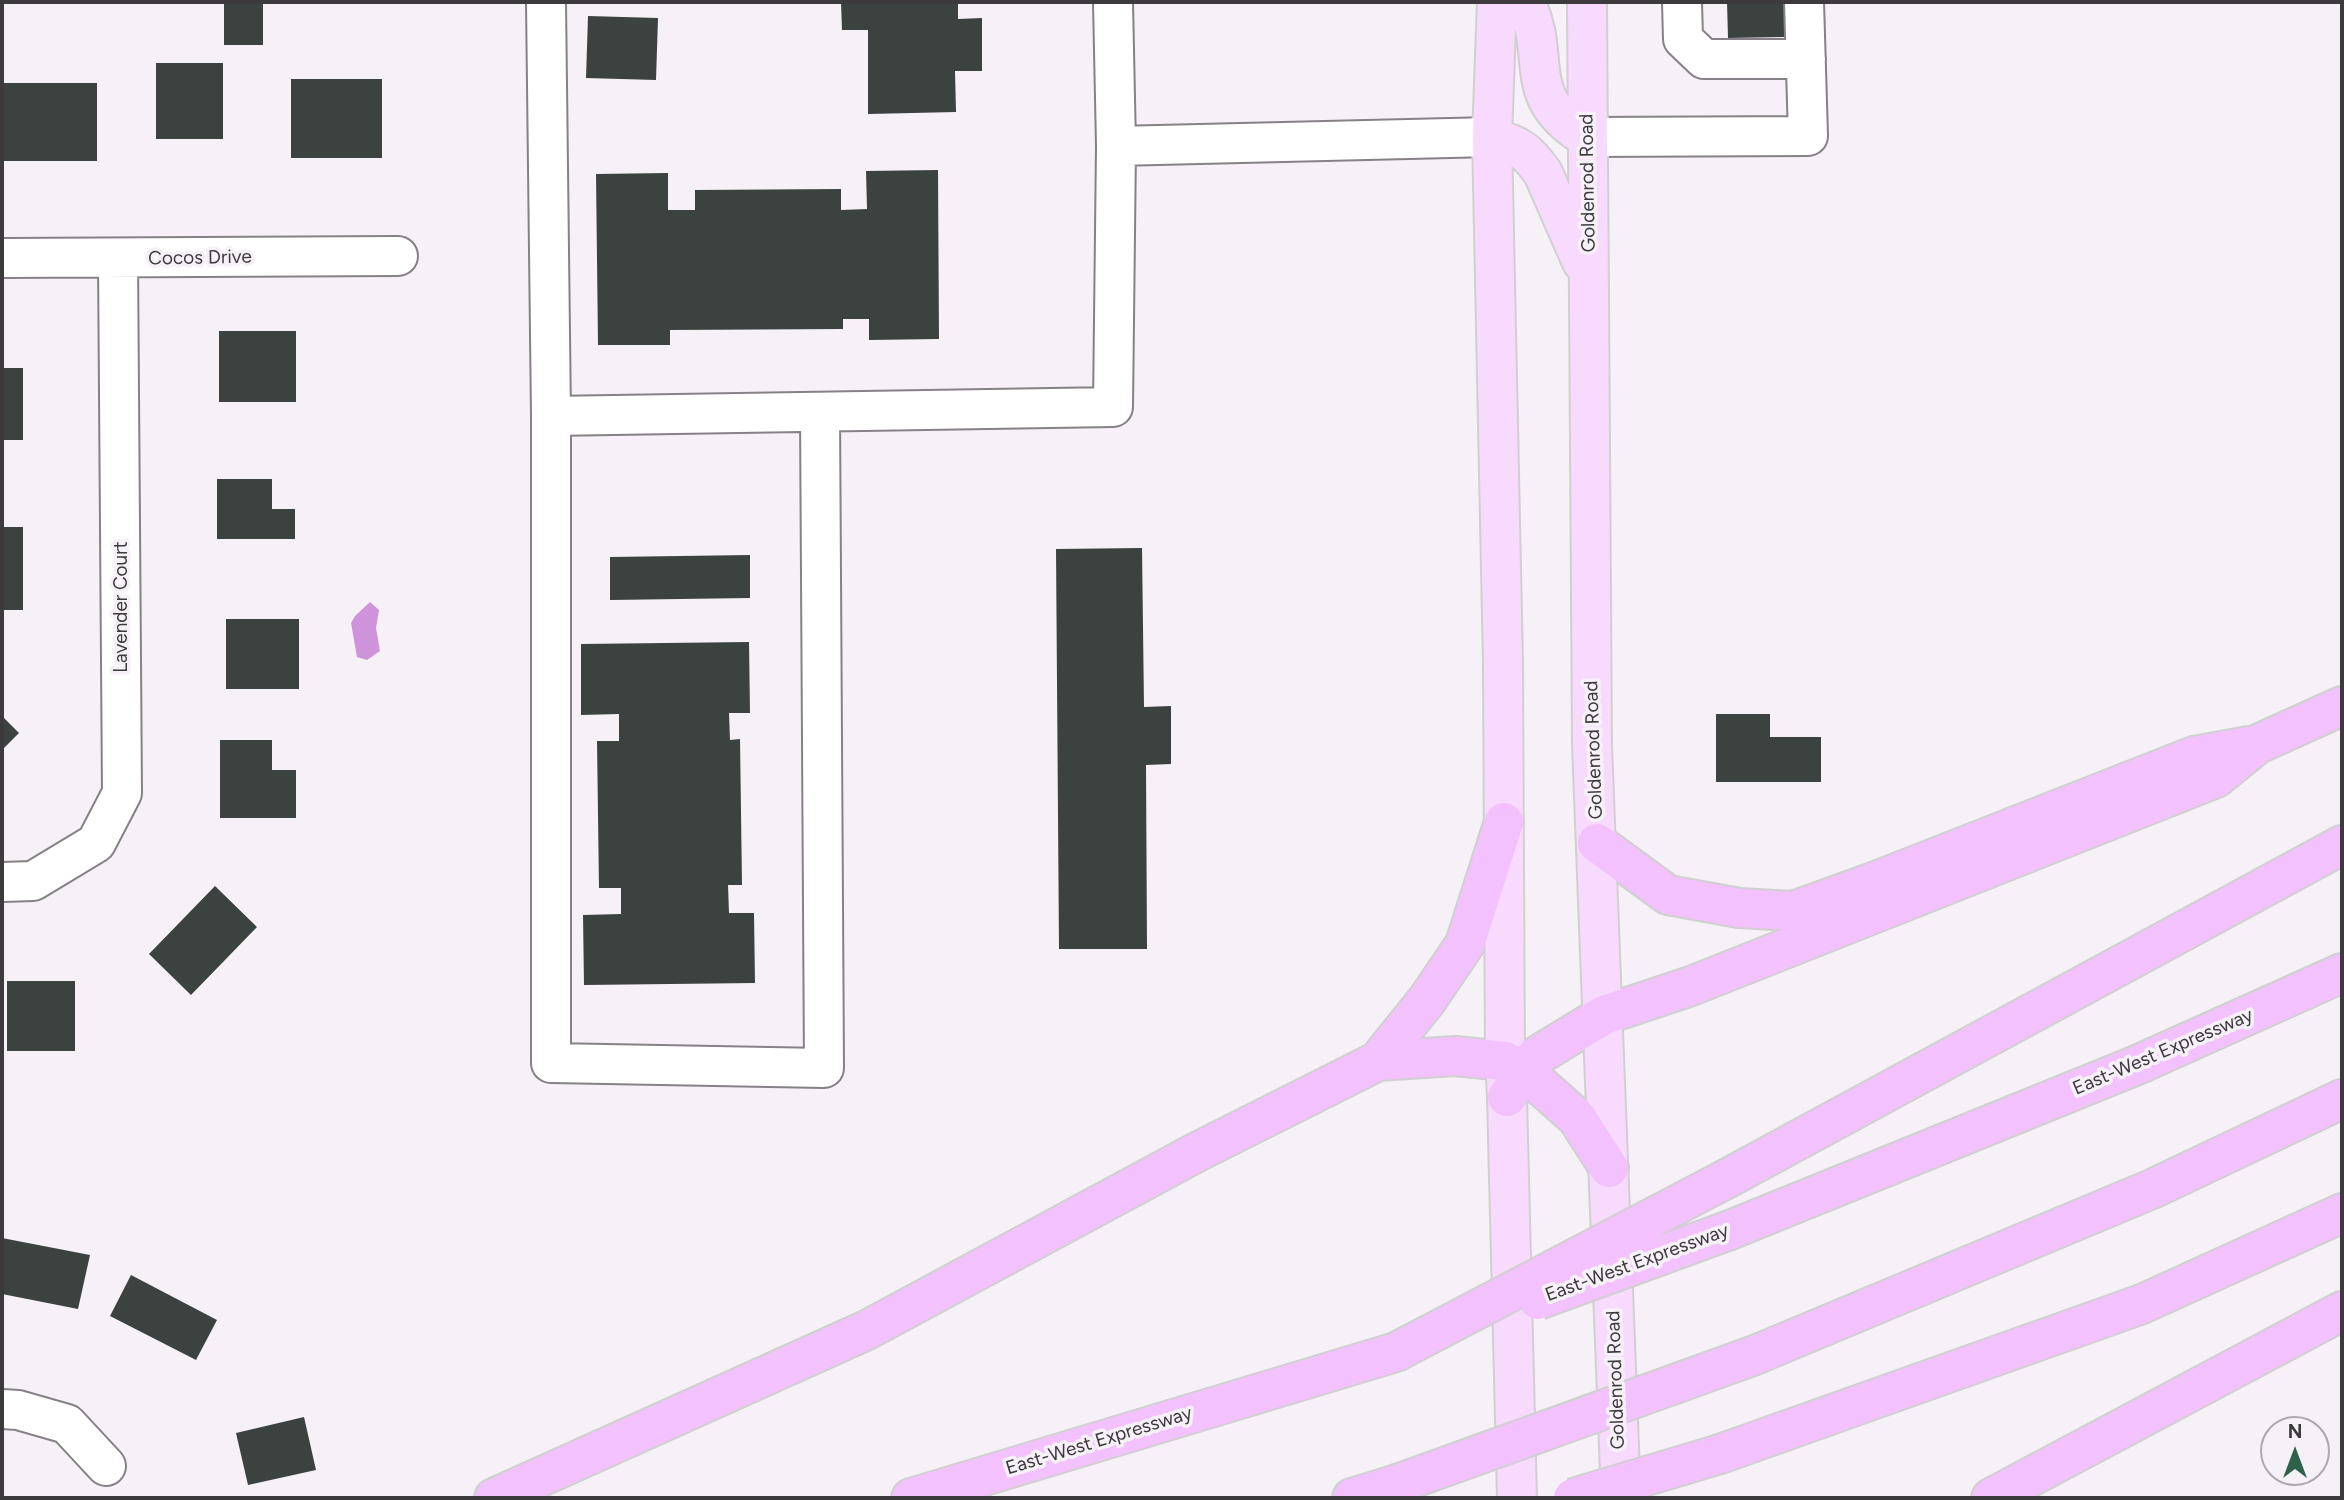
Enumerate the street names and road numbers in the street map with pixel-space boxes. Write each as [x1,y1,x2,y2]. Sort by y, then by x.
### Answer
street label: Goldenrod Road [1575,113,1601,253]
street label: Cocos Drive [148,246,252,270]
street label: Lavender Court [110,541,132,673]
street label: Goldenrod Road [1580,680,1608,820]
street label: East-West Expressway [2069,1004,2257,1100]
street label: East-West Expressway [1542,1219,1732,1307]
street label: Goldenrod Road [1602,1310,1630,1450]
street label: East-West Expressway [1003,1402,1195,1480]

